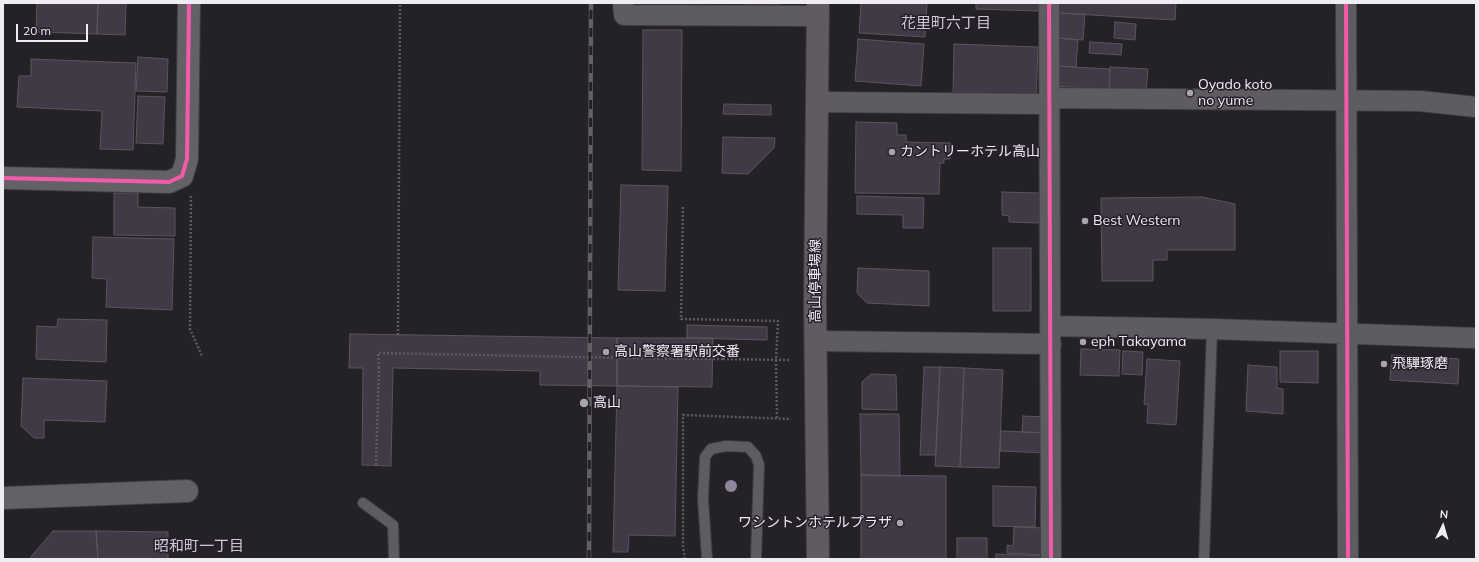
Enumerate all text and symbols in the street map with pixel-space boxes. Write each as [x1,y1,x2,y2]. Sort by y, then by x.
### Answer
district label: 花里町六丁目 [901,14,991,32]
scale bar [18,16,90,42]
text: 20 m [23,23,51,38]
place label: Oyado koto no yume [1198,77,1272,110]
marker: Oyado koto no yume [1185,88,1195,98]
place label: カントリーホテル高山 [900,144,1040,160]
marker: カントリーホテル高山 [887,147,897,157]
place label: Best Western [1093,213,1181,229]
marker: Best Western [1080,216,1090,226]
street label: 高山停車場線 [808,239,824,323]
place label: eph Takayama [1091,334,1187,350]
marker: eph Takayama [1078,337,1088,347]
place label: 高山警察署駅前交番 [614,344,740,360]
marker: 高山警察署駅前交番 [601,347,611,357]
place label: 飛驒琢磨 [1392,356,1448,372]
marker: 飛驒琢磨 [1379,359,1389,369]
place label: 高山 [593,395,621,411]
marker: 高山 [578,397,590,409]
north arrow [1423,506,1463,546]
text: N [1439,507,1449,521]
place label: ワシントンホテルプラザ [738,515,892,531]
marker: ワシントンホテルプラザ [895,518,905,528]
district label: 昭和町一丁目 [154,537,244,555]

